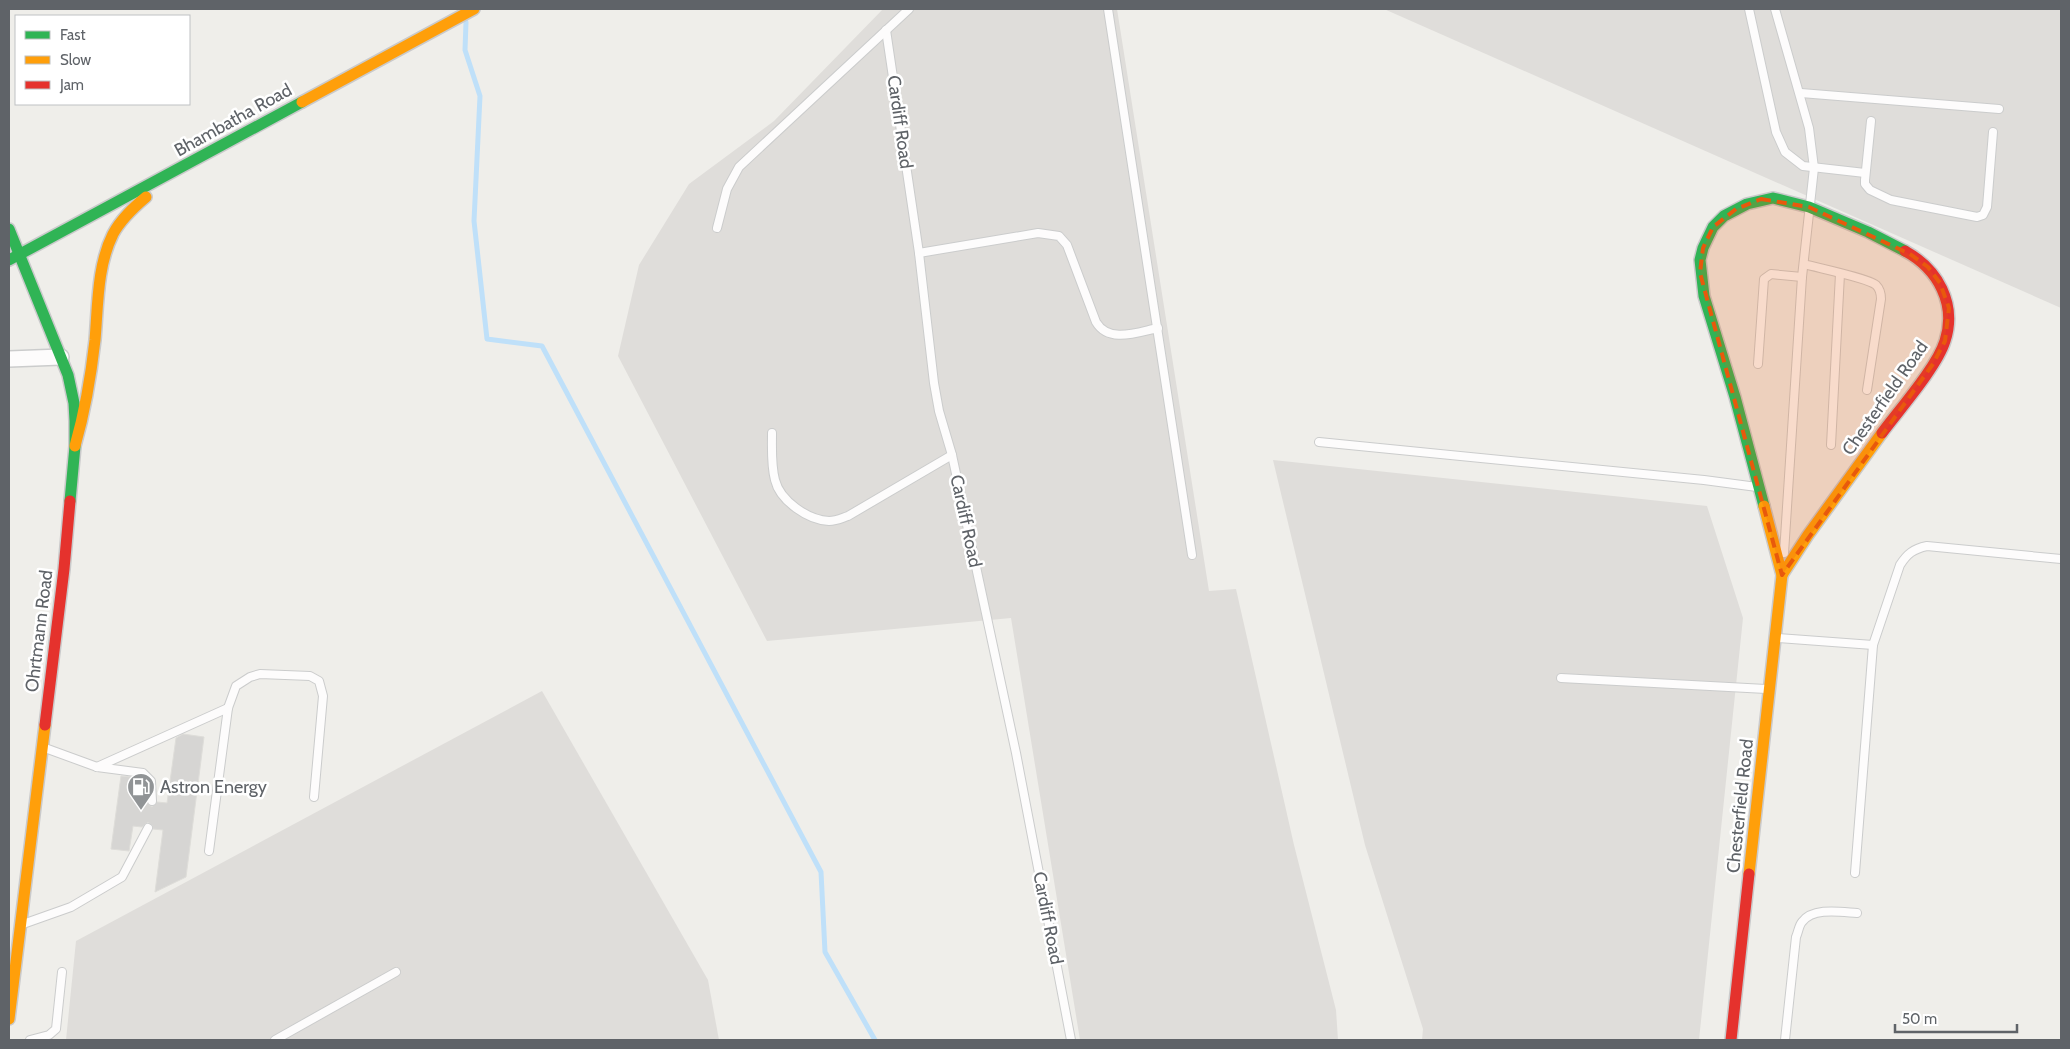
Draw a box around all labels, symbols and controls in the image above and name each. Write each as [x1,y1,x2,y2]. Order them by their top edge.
legend [15,15,190,105]
text: Fast [60,26,85,44]
text: Slow [60,51,91,69]
street label: Cardiff Road [883,74,917,170]
text: Jam [59,76,84,94]
street label: Bhambatha Road [170,79,296,161]
street label: Chesterfield Road [1837,337,1933,459]
street label: Cardiff Road [945,473,987,569]
street label: Ohrtmann Road [21,569,57,693]
street label: Chesterfield Road [1722,738,1758,874]
fuel station icon: Astron Energy [126,772,156,811]
place label: Astron Energy [160,776,267,798]
street label: Cardiff Road [1028,870,1068,966]
scale bar [1895,1002,2018,1034]
text: 50 m [1902,1010,1937,1028]

